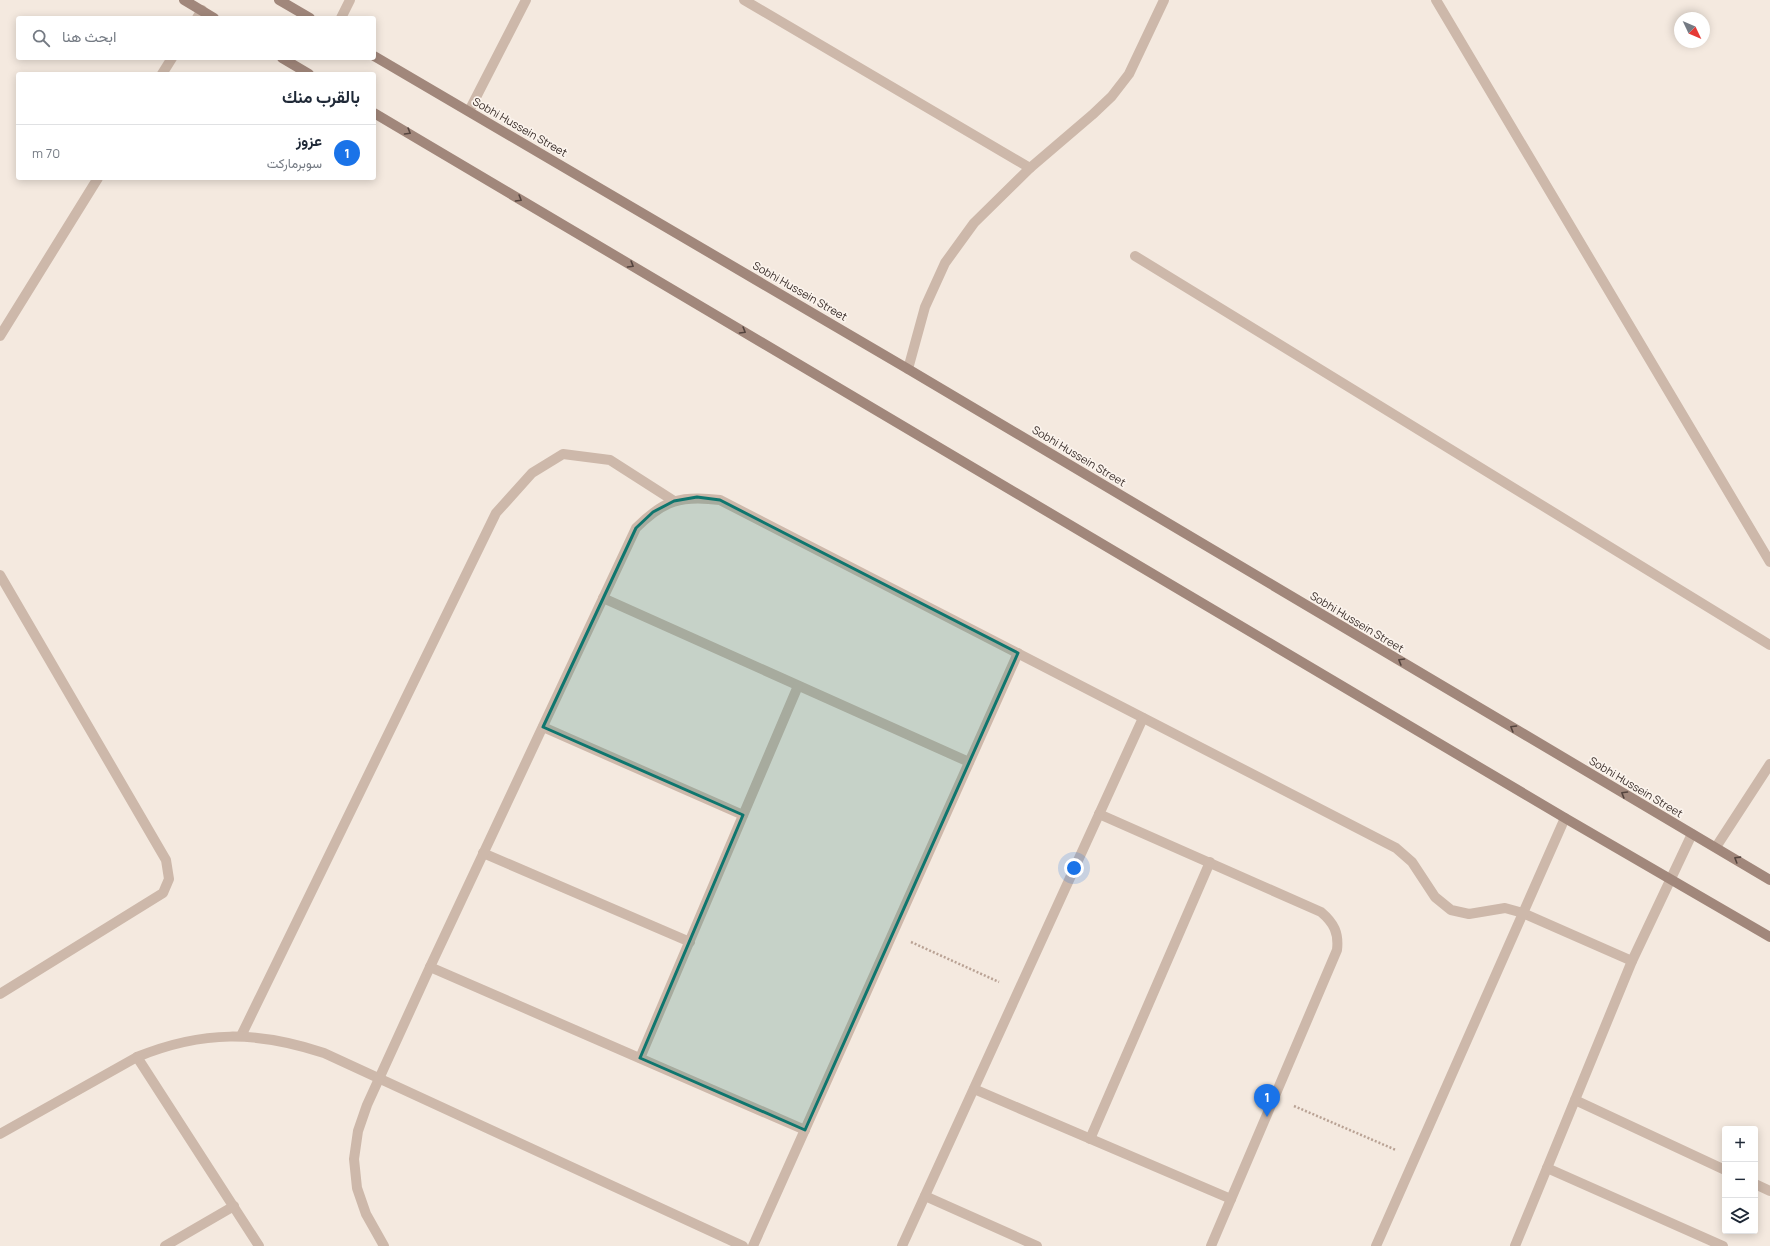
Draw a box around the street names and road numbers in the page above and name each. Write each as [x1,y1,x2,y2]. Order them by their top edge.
street label: Sobhi Hussein Street [470,93,570,160]
street label: Sobhi Hussein Street [750,257,850,324]
street label: Sobhi Hussein Street [1030,422,1129,489]
street label: Sobhi Hussein Street [1308,588,1407,655]
street label: Sobhi Hussein Street [1587,753,1686,820]

